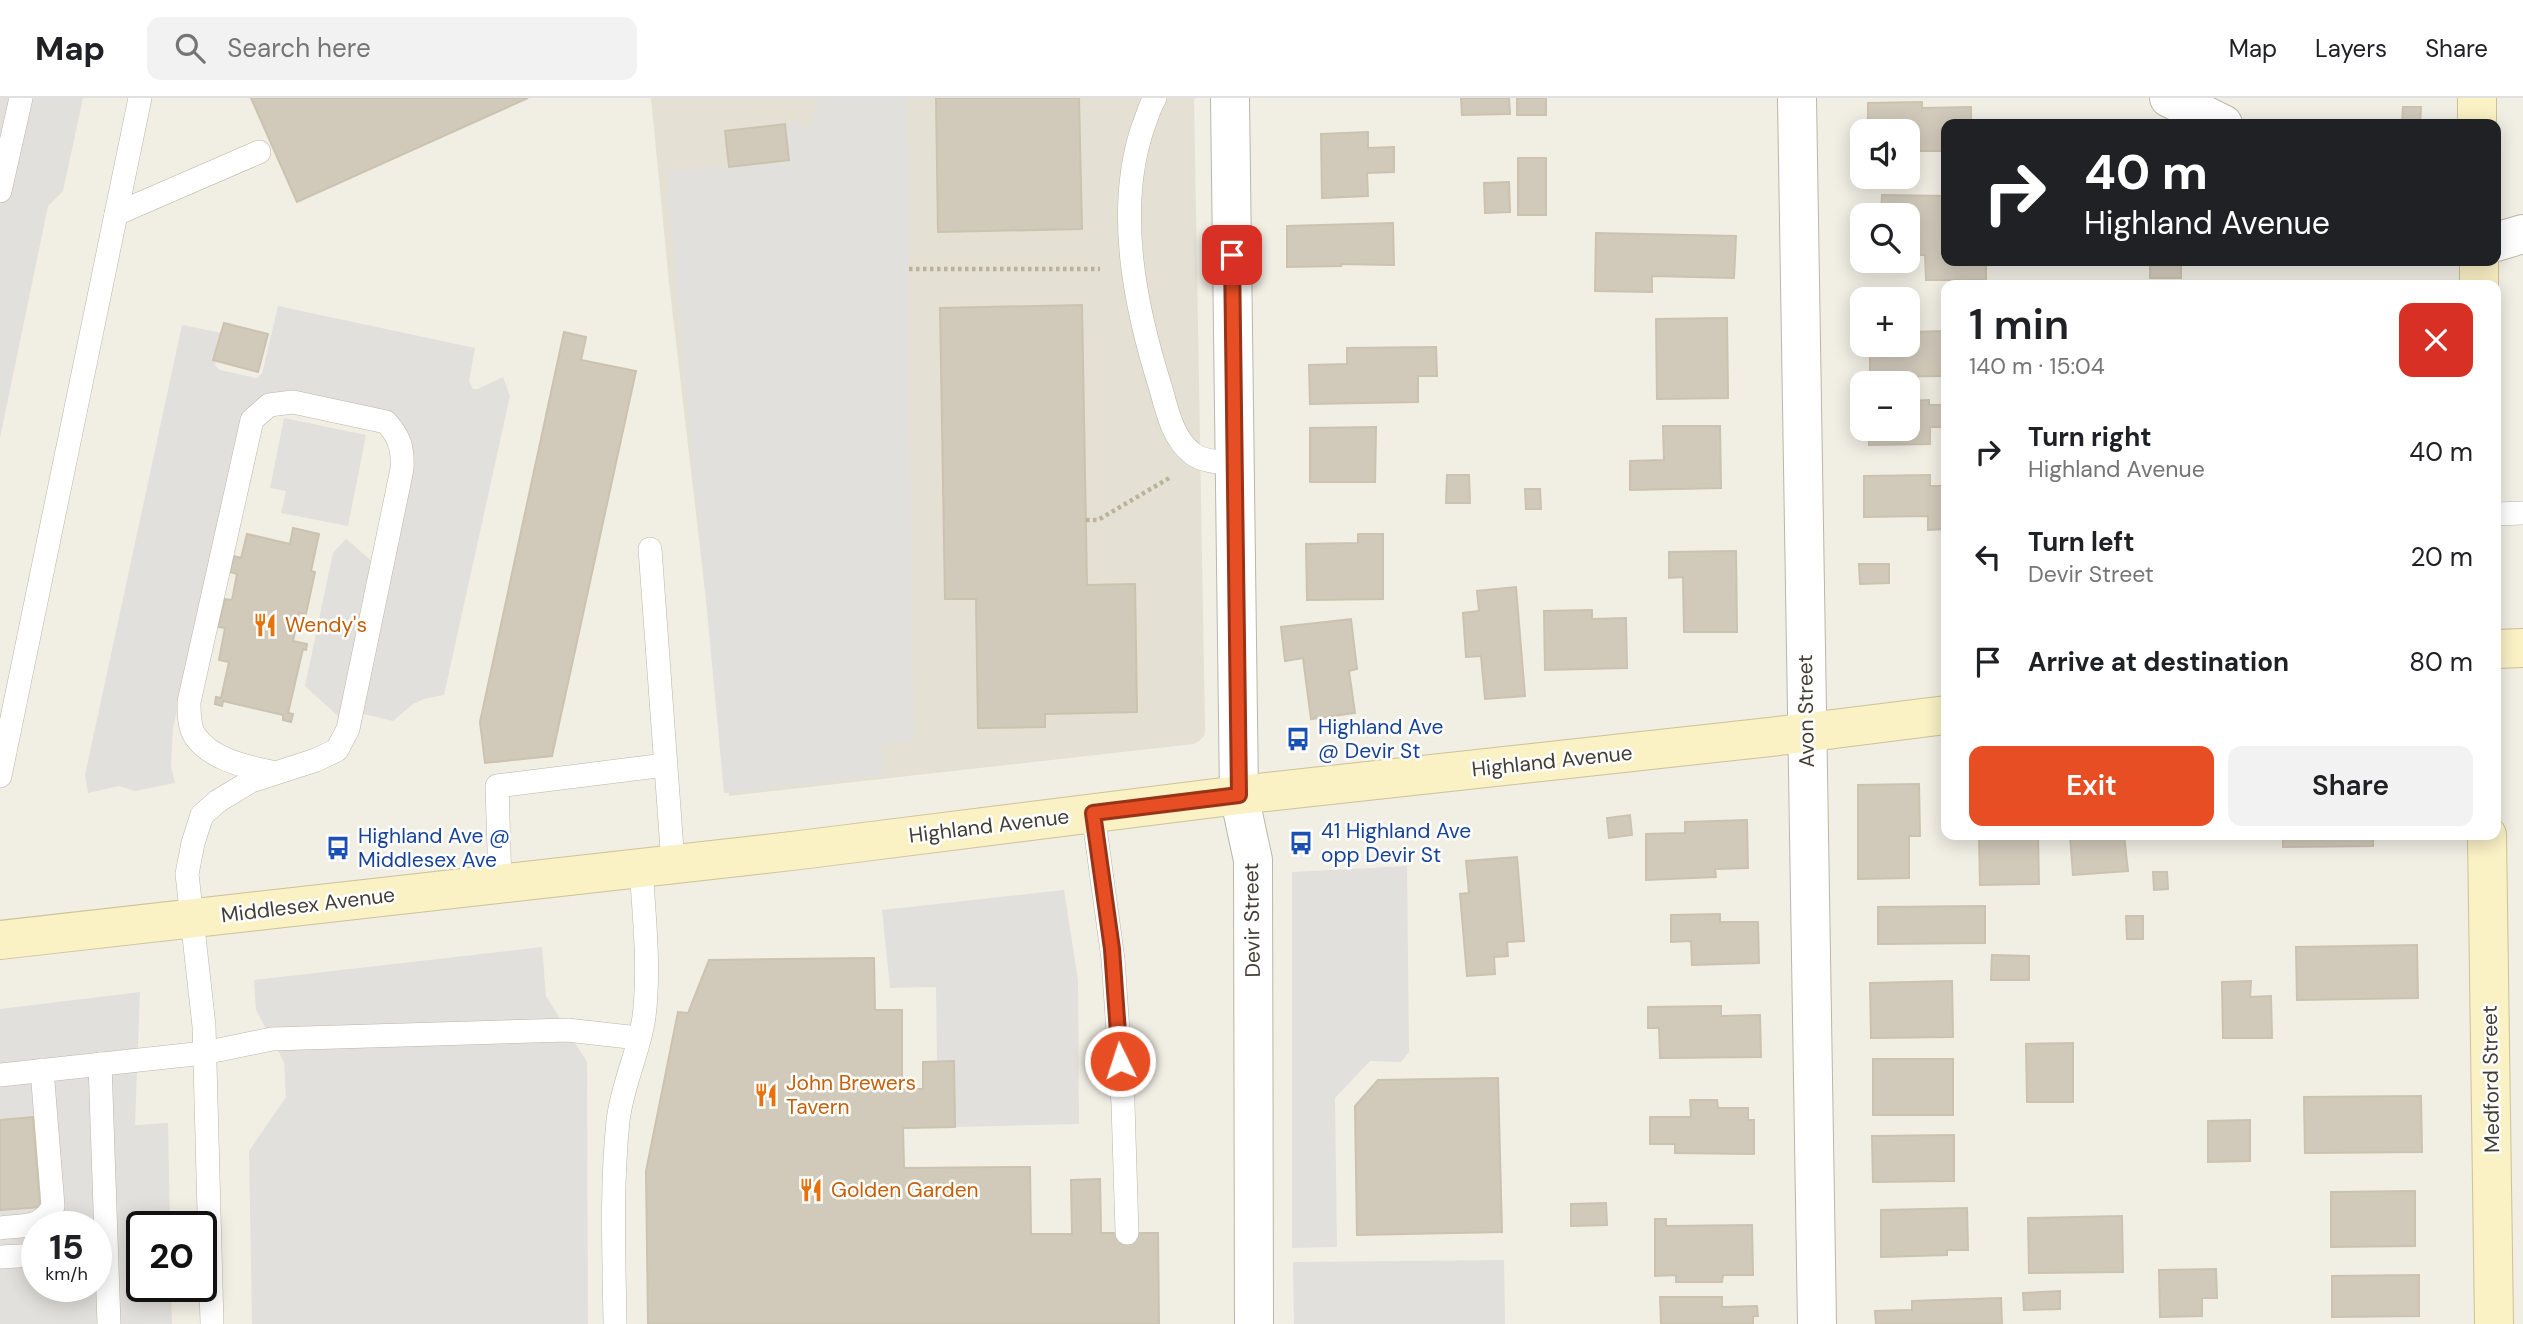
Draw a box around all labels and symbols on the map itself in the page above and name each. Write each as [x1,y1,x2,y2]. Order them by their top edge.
pin [1202,225,1262,285]
restaurant icon: Wendy's [251,611,279,639]
place label: Wendy's [285,611,367,639]
street label: Avon Street [1791,654,1821,768]
place label: Highland Ave @ Devir St [1318,713,1443,765]
bus stop icon: Highland Ave @ Devir St [1284,725,1312,753]
street label: Highland Avenue [1470,739,1634,783]
street label: Highland Avenue [907,802,1071,850]
place label: 41 Highland Ave opp Devir St [1321,817,1471,869]
place label: Highland Ave @ Middlesex Ave [358,822,510,874]
bus stop icon: 41 Highland Ave opp Devir St [1287,829,1315,857]
bus stop icon: Highland Ave @ Middlesex Ave [324,834,352,862]
street label: Devir Street [1237,862,1267,978]
street label: Middlesex Avenue [219,880,397,930]
street label: Medford Street [2476,1005,2506,1153]
position arrow [1083,1024,1157,1098]
place label: John Brewers Tavern [786,1069,916,1121]
restaurant icon: John Brewers Tavern [752,1081,780,1109]
restaurant icon: Golden Garden [797,1176,825,1204]
place label: Golden Garden [831,1176,979,1204]
speed limit sign: 20 [126,1211,217,1302]

